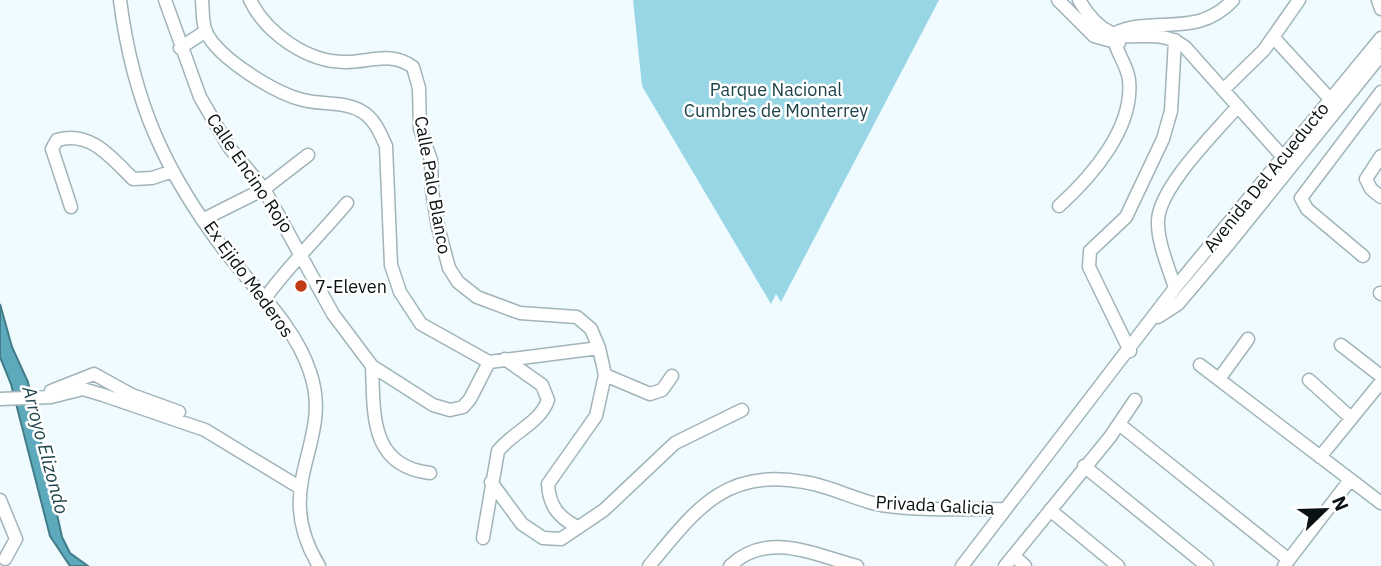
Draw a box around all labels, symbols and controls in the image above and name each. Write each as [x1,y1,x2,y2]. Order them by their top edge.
park label: Parque Nacional Cumbres de Monterrey [684,78,868,122]
street label: Avenida Del Acueducto [1198,97,1334,257]
street label: Calle Encino Rojo [202,109,298,237]
street label: Calle Palo Blanco [410,114,456,256]
street label: Ex Ejido Mederos [199,216,299,342]
place label: 7-Eleven [315,275,387,298]
marker: 7-Eleven [293,278,309,294]
water label: Arroyo Elizondo [17,382,75,517]
north arrow [1290,475,1360,545]
street label: Privada Galicia [875,490,995,520]
text: N [1327,492,1354,514]

